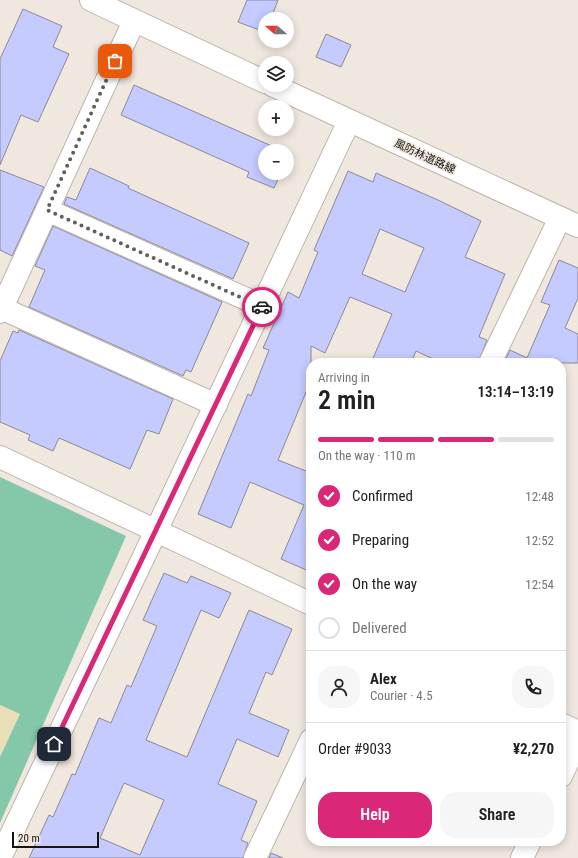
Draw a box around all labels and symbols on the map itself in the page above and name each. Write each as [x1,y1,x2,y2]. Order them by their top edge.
north arrow [258,12,294,48]
pin [98,44,132,78]
street label: 風防林道路線 [392,137,457,176]
courier [242,287,282,327]
pin [37,727,71,761]
scale bar [12,830,99,849]

